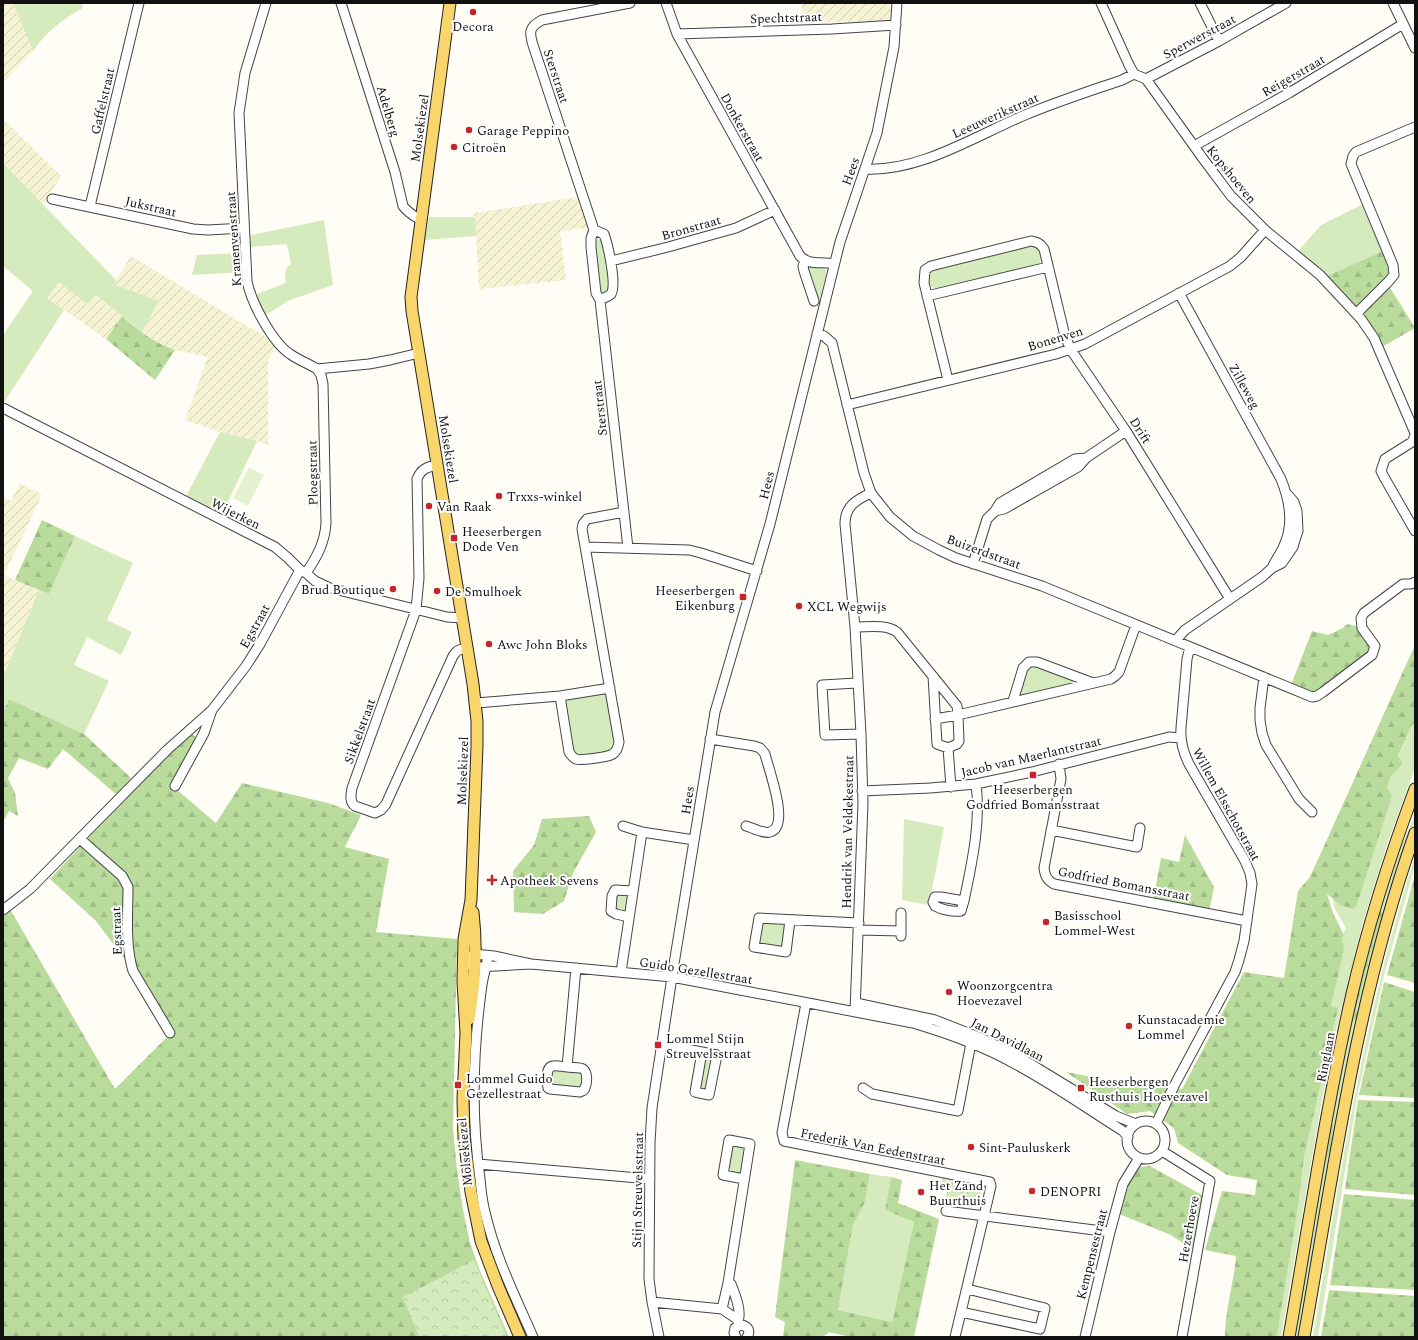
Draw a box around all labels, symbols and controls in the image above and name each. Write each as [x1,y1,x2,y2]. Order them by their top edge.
marker: Decora [468,7,478,17]
street label: Spechtstraat [750,7,823,29]
street label: Sperwerstraat [1160,9,1240,64]
place label: Decora [452,17,494,37]
street label: Sterstraat [538,47,574,106]
street label: Reigerstraat [1258,49,1329,102]
street label: Gaffelstraat [86,65,120,137]
street label: Adelberg [371,83,405,139]
street label: Leeuwerikstraat [949,88,1042,144]
street label: Donkerstraat [715,89,769,166]
street label: Molsekiezel [405,92,435,164]
place label: Garage Peppino [477,121,569,141]
marker: Garage Peppino [464,125,474,135]
place label: Citroën [462,138,507,158]
street label: Kopshoeven [1201,141,1261,209]
marker: Citroën [449,142,459,152]
street label: Hees [837,154,865,188]
street label: Kranenvenstraat [221,190,247,287]
street label: Jukstraat [123,191,179,223]
street label: Bronstraat [659,210,724,246]
street label: Bonenven [1025,321,1086,357]
street label: Zilleweg [1223,360,1265,413]
street label: Sterstraat [587,379,613,437]
street label: Drift [1124,413,1156,448]
street label: Molsekiezel [433,414,463,485]
street label: Ploegstraat [302,440,324,506]
street label: Hees [754,469,780,502]
place label: Trxxs-winkel [507,487,582,507]
marker: Trxxs-winkel [494,491,504,501]
street label: Wijerken [207,493,264,535]
place label: Van Raak [437,497,492,517]
marker: Van Raak [424,501,434,511]
place label: Heeserbergen Dode Ven [462,522,542,557]
street label: Buizerdstraat [944,529,1024,575]
marker: Heeserbergen Dode Ven [449,533,459,543]
place label: Brud Boutique [301,580,385,600]
place label: Heeserbergen Eikenburg [655,581,735,616]
place label: De Smulhoek [445,582,522,602]
marker: Brud Boutique [388,584,398,594]
marker: De Smulhoek [432,586,442,596]
marker: Heeserbergen Eikenburg [738,592,748,602]
place label: XCL Wegwijs [807,597,887,617]
street label: Egstraat [234,600,276,652]
marker: XCL Wegwijs [794,601,804,611]
place label: Awc John Bloks [497,635,588,655]
marker: Awc John Bloks [484,639,494,649]
street label: Sikkelstraat [339,696,381,767]
street label: Jacob van Maerlantstraat [959,731,1104,783]
street label: Molsekiezel [452,736,474,806]
street label: Willem Elsschotstraat [1187,744,1266,865]
street label: Hendrik van Veldekestraat [837,755,859,909]
marker: Heeserbergen Godfried Bomansstraat [1028,770,1038,780]
place label: Heeserbergen Godfried Bomansstraat [966,780,1100,815]
street label: Hees [676,784,700,816]
street label: Godfried Bomansstraat [1056,861,1192,907]
place label: Apotheek Sevens [500,871,599,891]
marker: Apotheek Sevens [487,875,497,885]
street label: Egstraat [106,906,128,955]
place label: Basisschool Lommel-West [1054,906,1136,941]
marker: Basisschool Lommel-West [1041,917,1051,927]
street label: Guido Gezellestraat [638,952,754,990]
place label: Woonzorgcentra Hoevezavel [957,976,1053,1011]
marker: Woonzorgcentra Hoevezavel [944,987,954,997]
place label: Kunstacademie Lommel [1137,1010,1225,1045]
street label: Jan Davidlaan [967,1013,1048,1067]
marker: Kunstacademie Lommel [1124,1021,1134,1031]
place label: Lommel Stijn Streuvelsstraat [666,1029,752,1064]
street label: Ringlaan [1311,1030,1341,1084]
marker: Lommel Stijn Streuvelsstraat [653,1040,663,1050]
place label: Lommel Guido Gezellestraat [466,1069,553,1104]
place label: Heeserbergen Rusthuis Hoevezavel [1089,1072,1208,1107]
marker: Lommel Guido Gezellestraat [453,1080,463,1090]
marker: Heeserbergen Rusthuis Hoevezavel [1076,1083,1086,1093]
street label: Molsekiezel [452,1117,478,1187]
street label: Frederik Van Eedenstraat [799,1123,947,1171]
street label: Stijn Streuvelsstraat [627,1132,649,1248]
place label: Sint-Pauluskerk [979,1138,1071,1158]
marker: Sint-Pauluskerk [966,1142,976,1152]
place label: Het Zand Buurthuis [929,1176,986,1211]
place label: DENOPRI [1040,1182,1101,1202]
marker: DENOPRI [1027,1186,1037,1196]
marker: Het Zand Buurthuis [916,1187,926,1197]
street label: Hezerhoeve [1173,1194,1205,1264]
street label: Kempensestraat [1071,1207,1113,1302]

